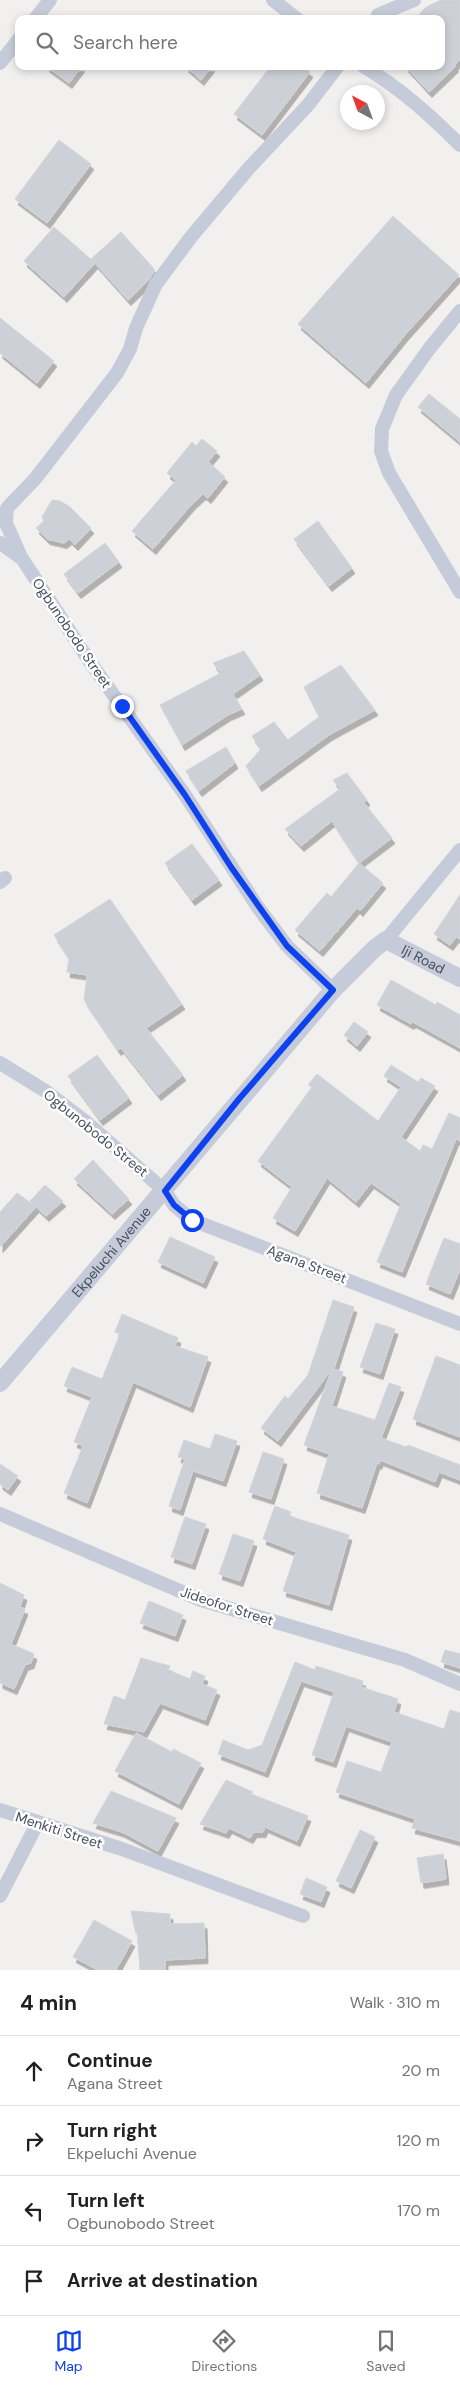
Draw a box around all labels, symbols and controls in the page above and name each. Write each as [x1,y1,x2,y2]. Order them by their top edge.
search box [15,15,445,70]
icon: search [33,29,61,57]
text: Search here [73,30,178,55]
north arrow [340,85,385,130]
street label: Ogbunobodo Street [28,574,116,692]
route end [111,695,134,718]
street label: Iji Road [399,941,448,978]
street label: Ogbunobodo Street [40,1085,152,1181]
street label: Ekpeluchi Avenue [68,1203,155,1301]
route start [181,1209,204,1232]
street label: Agana Street [265,1241,349,1287]
street label: Jideofor Street [178,1582,276,1630]
street label: Menkiti Street [13,1807,105,1853]
text: 4 min [20,1989,77,2017]
text: Walk · 310 m [350,1992,440,2013]
text: Continue [67,2048,153,2073]
icon: ahead [20,2057,48,2085]
text: 20 m [401,2060,440,2081]
text: Agana Street [67,2073,163,2094]
text: Turn right [67,2118,157,2143]
icon: right [20,2127,48,2155]
text: 120 m [396,2130,440,2151]
text: Ekpeluchi Avenue [67,2143,197,2164]
text: Turn left [67,2188,145,2213]
icon: left [20,2197,48,2225]
text: 170 m [397,2200,440,2221]
text: Ogbunobodo Street [67,2213,215,2234]
icon: arrive [20,2267,48,2295]
text: Arrive at destination [67,2268,258,2293]
tab: Map [54,2327,83,2375]
tab: Directions [192,2327,257,2375]
tab: Saved [366,2327,406,2375]

